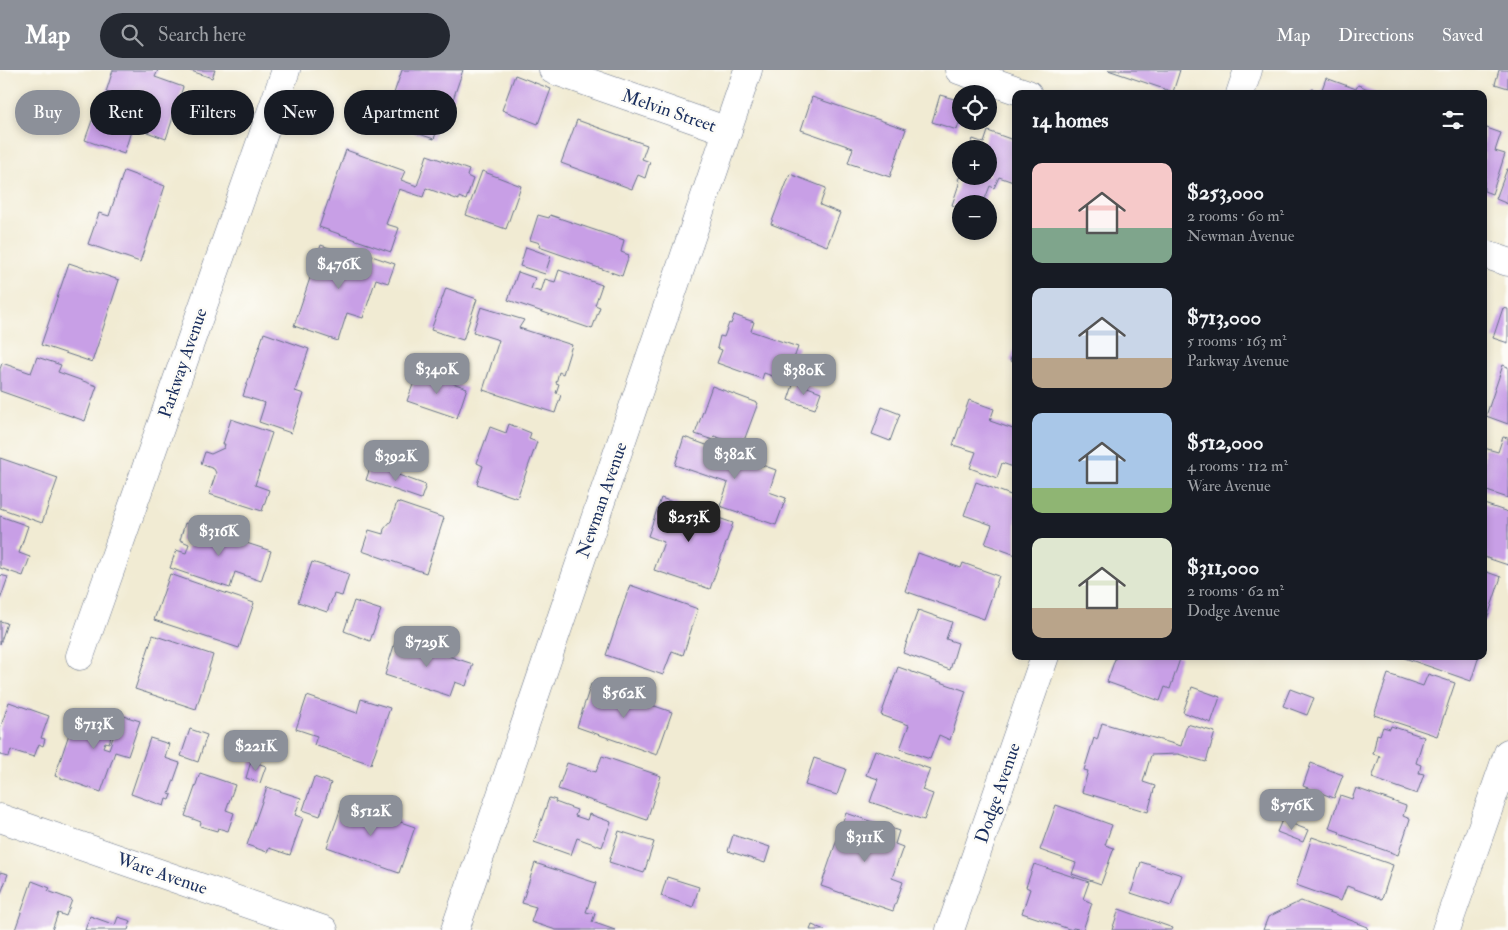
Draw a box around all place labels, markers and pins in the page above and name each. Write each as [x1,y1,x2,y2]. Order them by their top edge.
pin: $476K [304,248,374,290]
pin: $340K [402,352,472,395]
pin: $380K [769,354,839,396]
pin: $382K [700,438,770,480]
pin: $392K [361,440,431,482]
pin: $253K [654,500,724,543]
pin: $316K [184,514,254,557]
pin: $729K [392,626,462,668]
pin: $562K [589,676,659,719]
pin: $713K [59,708,129,750]
pin: $221K [221,730,291,772]
pin: $576K [1257,788,1327,831]
pin: $512K [336,794,406,837]
pin: $311K [830,820,900,863]

